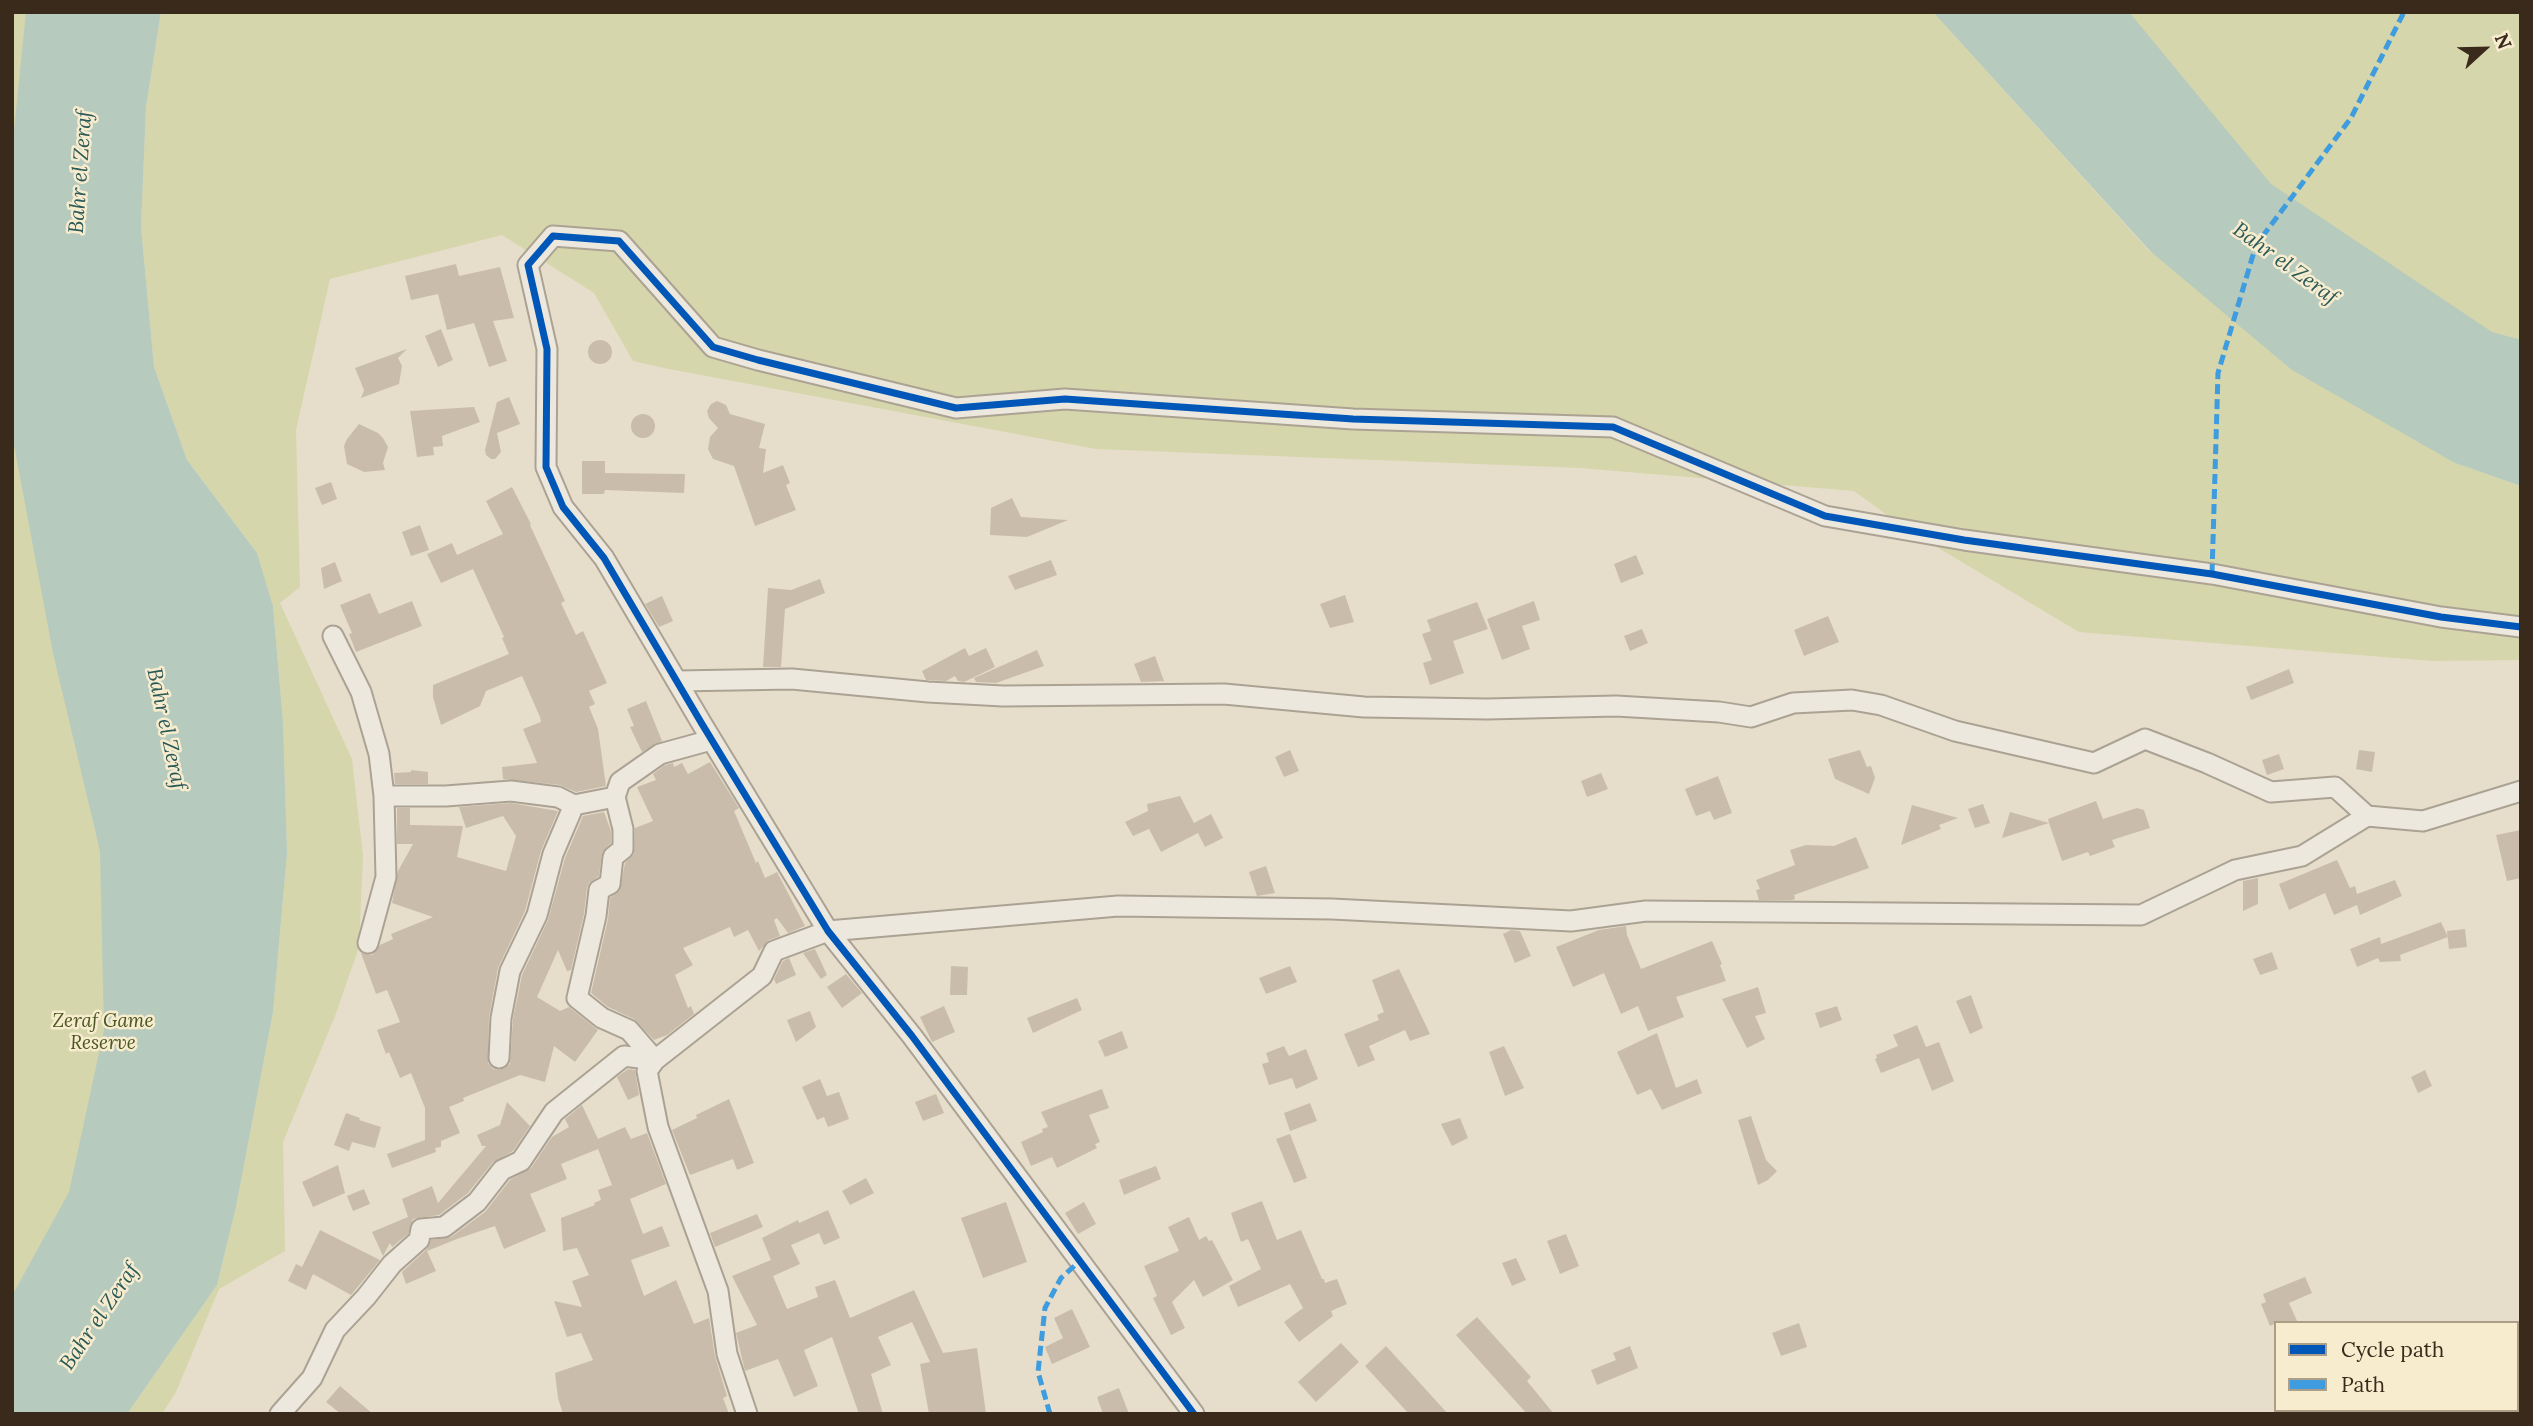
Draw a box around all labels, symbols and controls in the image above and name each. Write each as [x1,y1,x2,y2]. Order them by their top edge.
north arrow [2449,14,2519,84]
text: N [2490,30,2517,52]
water label: Bahr el Zeraf [64,110,98,234]
water label: Bahr el Zeraf [2228,218,2342,310]
water label: Bahr el Zeraf [141,666,191,792]
park label: Zeraf Game Reserve [52,1011,154,1055]
water label: Bahr el Zeraf [55,1259,145,1375]
legend [2274,1321,2519,1412]
text: Cycle path [2341,1336,2444,1363]
text: Path [2341,1371,2385,1398]

